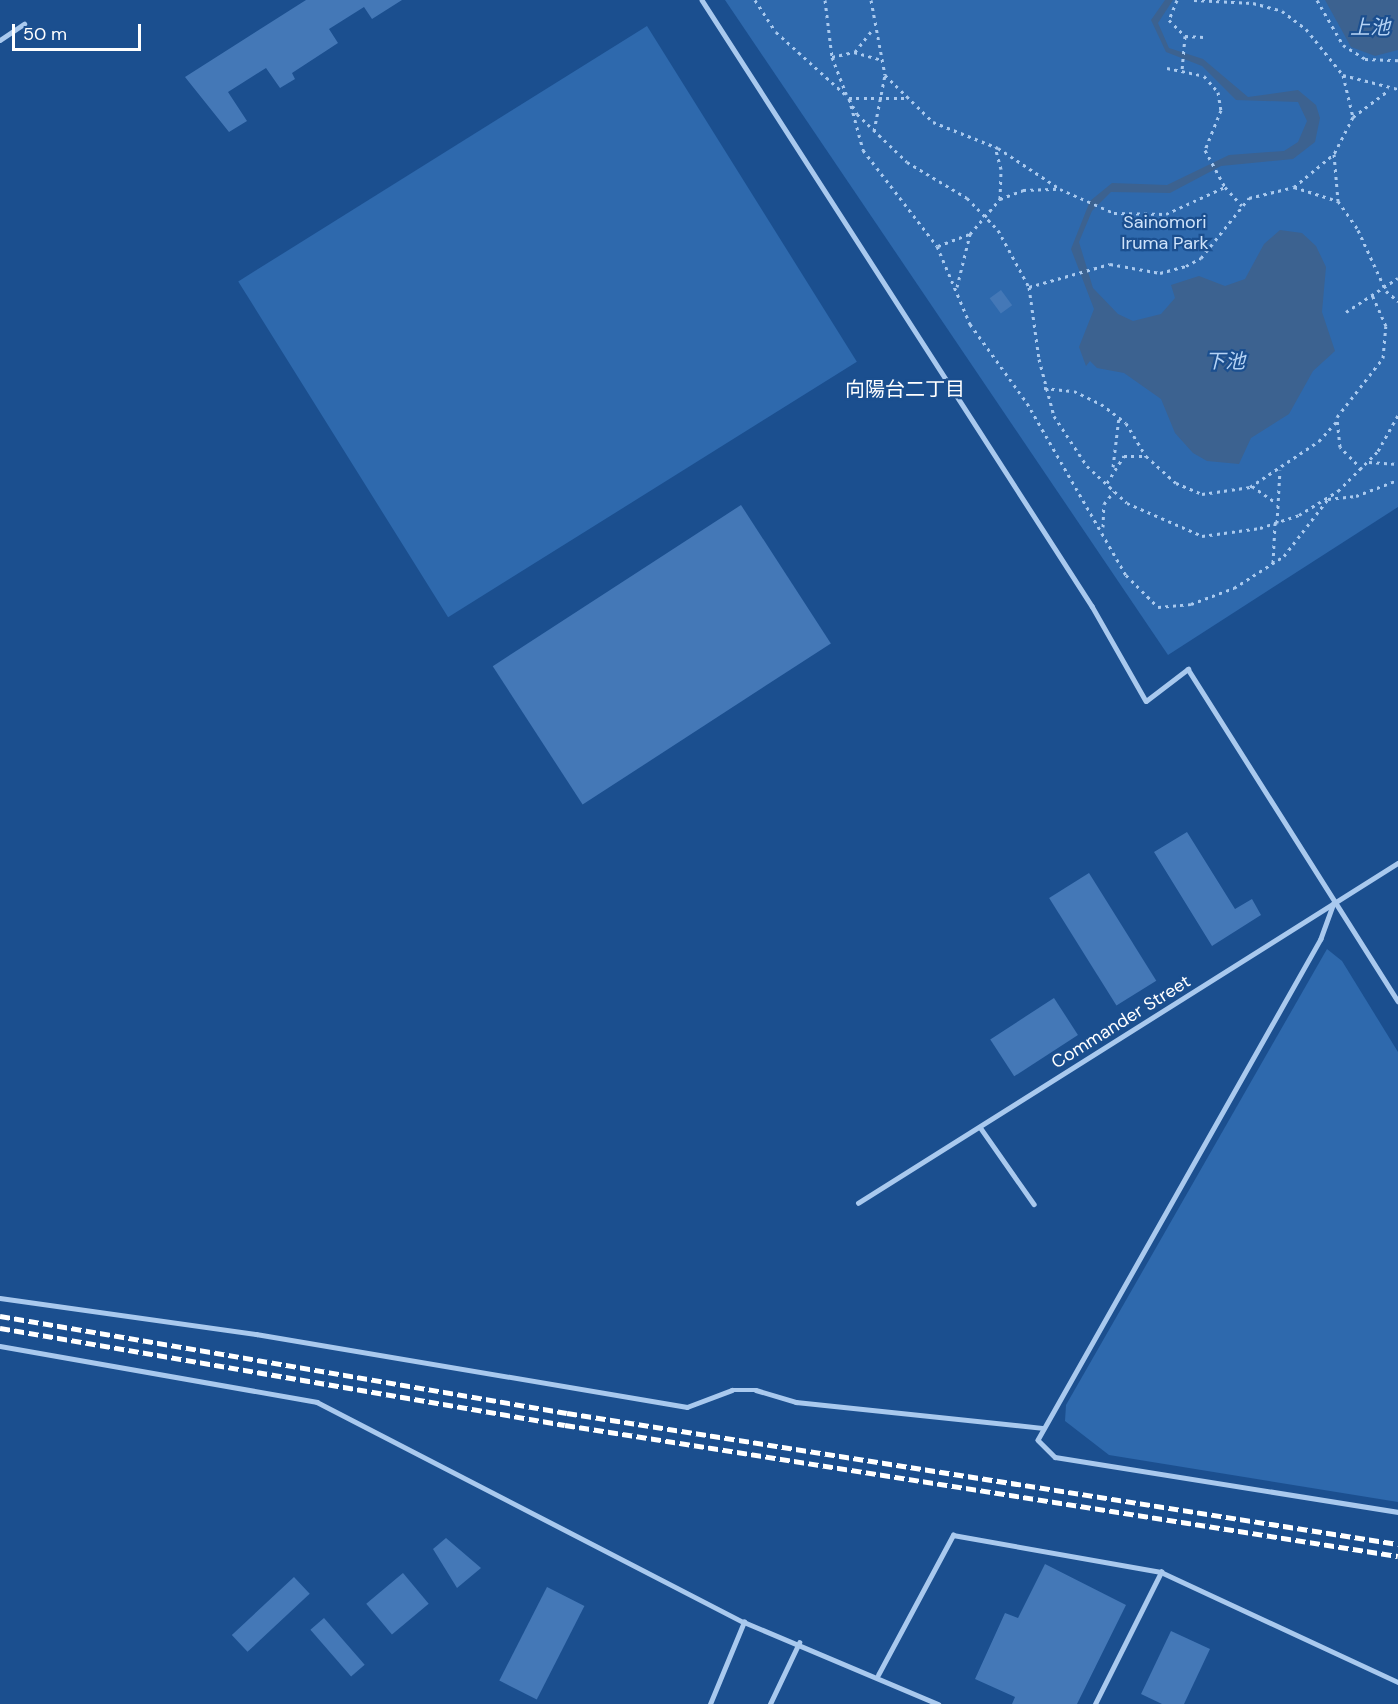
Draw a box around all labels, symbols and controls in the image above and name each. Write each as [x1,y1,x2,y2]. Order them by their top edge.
scale bar [15,12,144,50]
water label: 上池 [1350,15,1390,39]
text: 50 m [23,22,67,46]
park label: Sainomori Iruma Park [1121,212,1209,254]
water label: 下池 [1205,349,1245,373]
district label: 向陽台二丁目 [845,377,965,401]
street label: Commander Street [1048,971,1194,1073]

